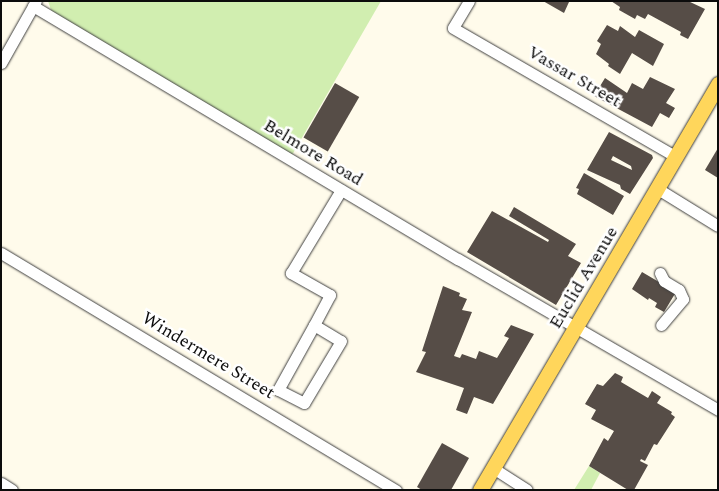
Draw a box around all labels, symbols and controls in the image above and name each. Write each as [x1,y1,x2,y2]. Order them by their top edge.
street label: Vassar Street [523,42,625,112]
street label: Belmore Road [259,115,367,191]
street label: Euclid Avenue [545,223,623,333]
street label: Windermere Street [138,308,278,404]

